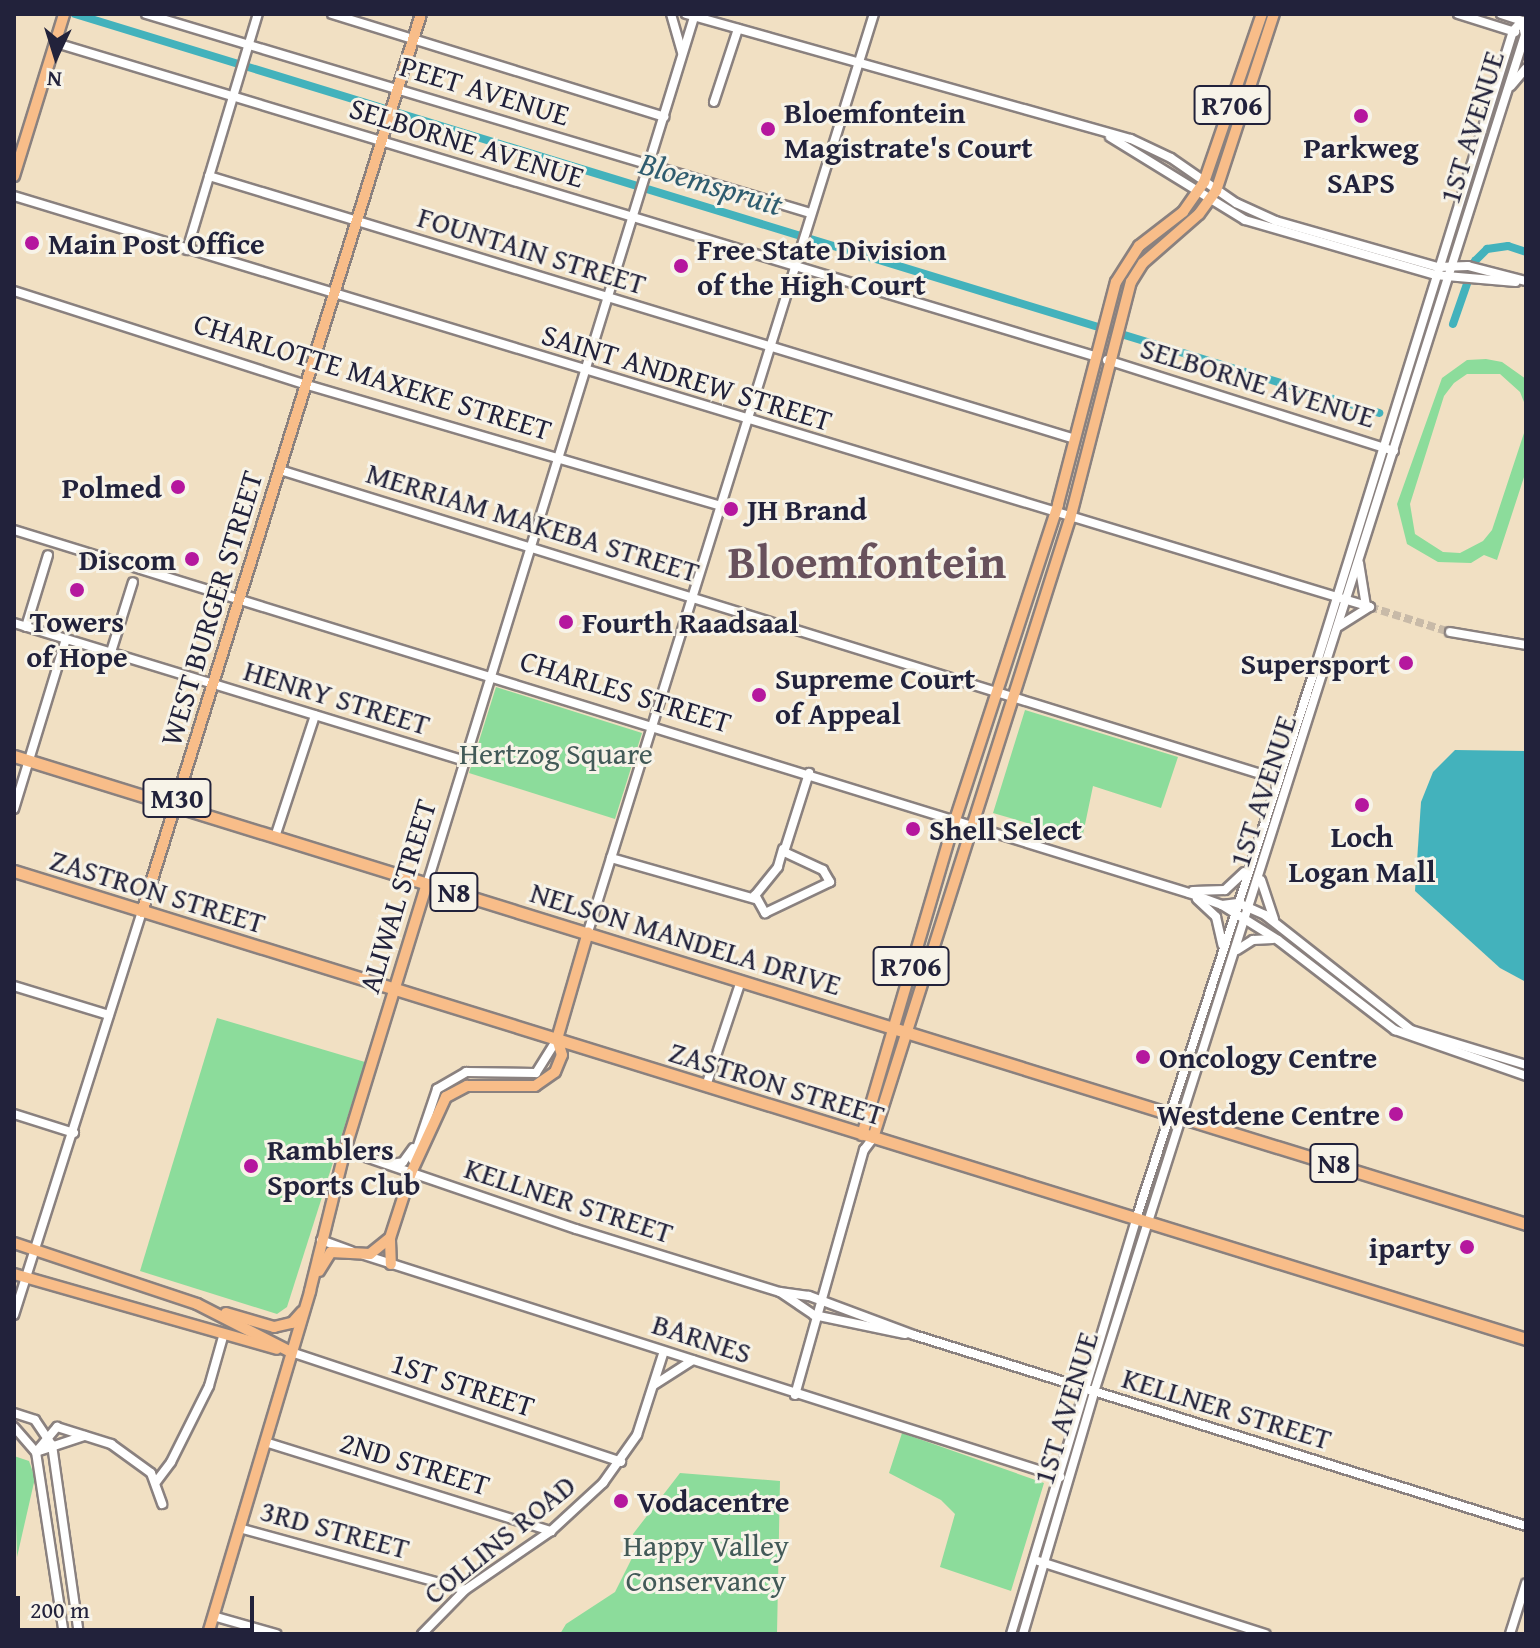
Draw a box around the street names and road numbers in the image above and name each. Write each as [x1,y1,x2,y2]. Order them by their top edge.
street label: 1ST AVENUE [1431,46,1511,208]
street label: PEET AVENUE [396,47,574,133]
road number: R706 [1192,81,1272,129]
street label: SELBORNE AVENUE [345,89,589,195]
street label: FOUNTAIN STREET [414,198,650,302]
street label: CHARLOTTE MAXEKE STREET [190,304,556,448]
street label: SAINT ANDREW STREET [538,316,836,438]
street label: SELBORNE AVENUE [1136,329,1380,435]
street label: MERRIAM MAKEBA STREET [362,454,704,590]
street label: WEST BURGER STREET [152,466,270,750]
street label: CHARLES STREET [516,642,736,740]
street label: HENRY STREET [240,652,434,742]
street label: 1ST AVENUE [1221,710,1303,872]
road number: M30 [141,774,213,822]
street label: ALIWAL STREET [350,795,444,997]
street label: ZASTRON STREET [46,841,270,941]
road number: N8 [428,868,480,916]
street label: NELSON MANDELA DRIVE [526,874,846,1002]
road number: R706 [871,942,951,990]
street label: ZASTRON STREET [665,1033,889,1133]
road number: N8 [1308,1139,1360,1187]
street label: KELLNER STREET [460,1149,678,1251]
street label: BARNES [648,1305,756,1371]
street label: 1ST AVENUE [1025,1327,1105,1489]
street label: 1ST STREET [387,1344,539,1424]
street label: KELLNER STREET [1118,1359,1336,1457]
street label: 2ND STREET [336,1423,494,1503]
street label: COLLINS ROAD [416,1467,582,1611]
street label: 3RD STREET [257,1492,413,1566]

